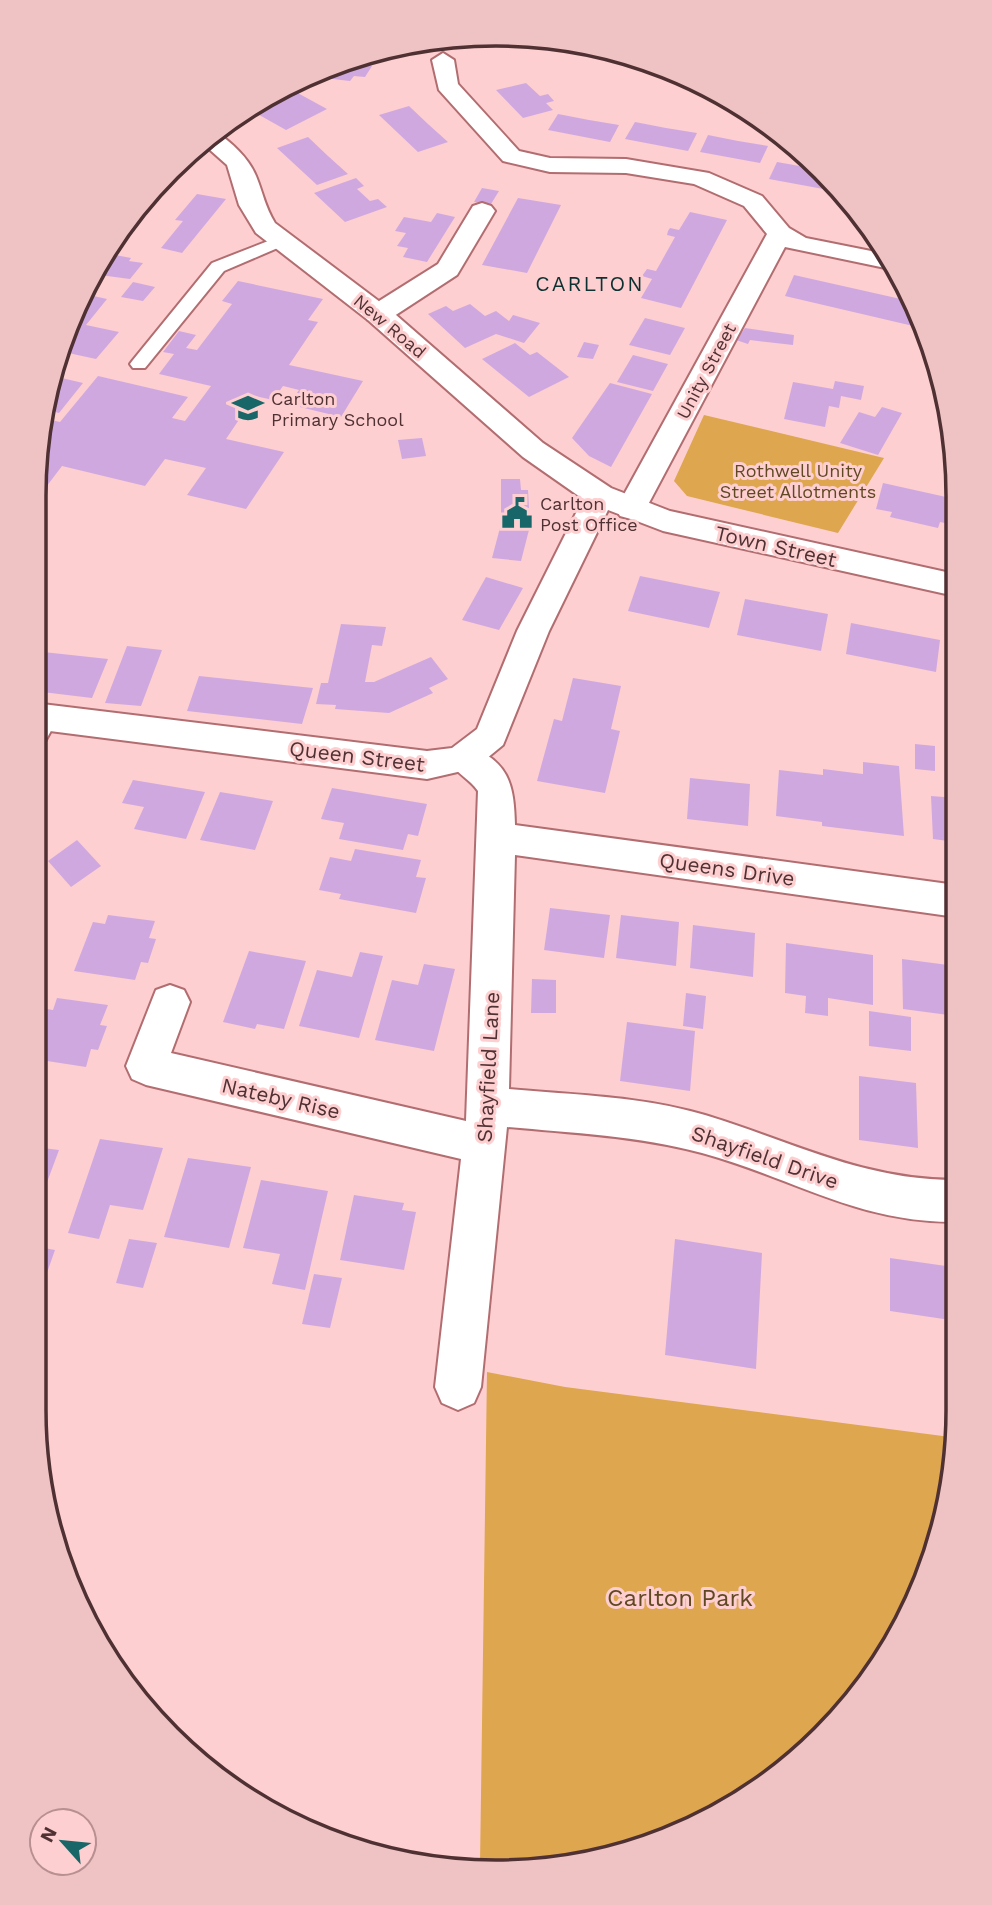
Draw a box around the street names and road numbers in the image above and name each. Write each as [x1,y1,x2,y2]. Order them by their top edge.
street label: New Road [350,290,430,362]
street label: Unity Street [672,319,740,422]
street label: Town Street [713,520,839,572]
street label: Queen Street [288,735,426,777]
street label: Queens Drive [658,847,796,891]
street label: Shayfield Lane [472,991,504,1143]
street label: Nateby Rise [219,1072,343,1124]
street label: Shayfield Drive [688,1120,842,1194]

